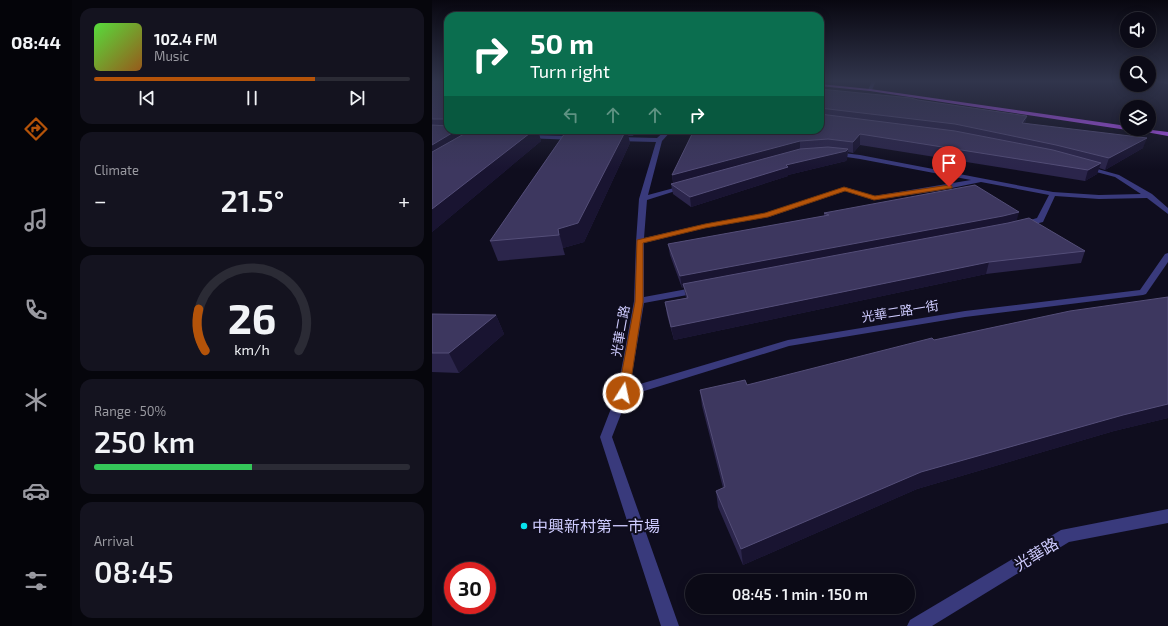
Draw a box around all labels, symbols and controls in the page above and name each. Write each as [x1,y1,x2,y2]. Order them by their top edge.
map controls [1120,12,1156,136]
button: sound [1120,12,1156,48]
text: 50 m [530,26,594,60]
icon: right [464,28,516,80]
text: 102.4 FM [154,30,217,48]
text: 08:44 [11,31,61,53]
text: Music [154,48,189,64]
button: search [1120,56,1156,92]
text: Turn right [530,60,610,82]
icon: previous [136,87,158,109]
icon: pause [241,87,263,109]
icon: next [346,87,368,109]
button: layers [1120,100,1156,136]
icon: left [560,104,582,126]
icon: ahead [602,104,624,126]
icon: ahead [644,104,666,126]
icon: right [686,104,708,126]
icon: directions [22,115,50,143]
pin [932,146,966,187]
icon: arrive [938,152,960,174]
text: Climate [94,162,139,178]
text: 21.5° [220,182,284,218]
text: − [94,187,107,213]
text: + [398,187,410,213]
icon: music [22,206,50,234]
text: 26 [228,292,276,342]
icon: phone [22,296,50,324]
street label: 光華二路一街 [860,297,940,325]
street label: 光華二路 [608,304,632,358]
text: km/h [234,341,270,358]
position arrow [602,372,644,414]
icon: climate [22,386,50,414]
text: Range · 50% [94,403,166,419]
text: 250 km [94,423,195,459]
icon: car [22,477,50,505]
place label: 中興新村第一市場 [532,516,660,535]
marker: 中興新村第一市場 [519,521,529,531]
text: Arrival [94,533,134,549]
street label: 光華路 [1010,533,1061,574]
text: 08:45 [94,553,174,589]
speed limit sign: 30 [444,562,496,614]
icon: filters [22,567,50,595]
text: 08:45 · 1 min · 150 m [732,585,868,603]

